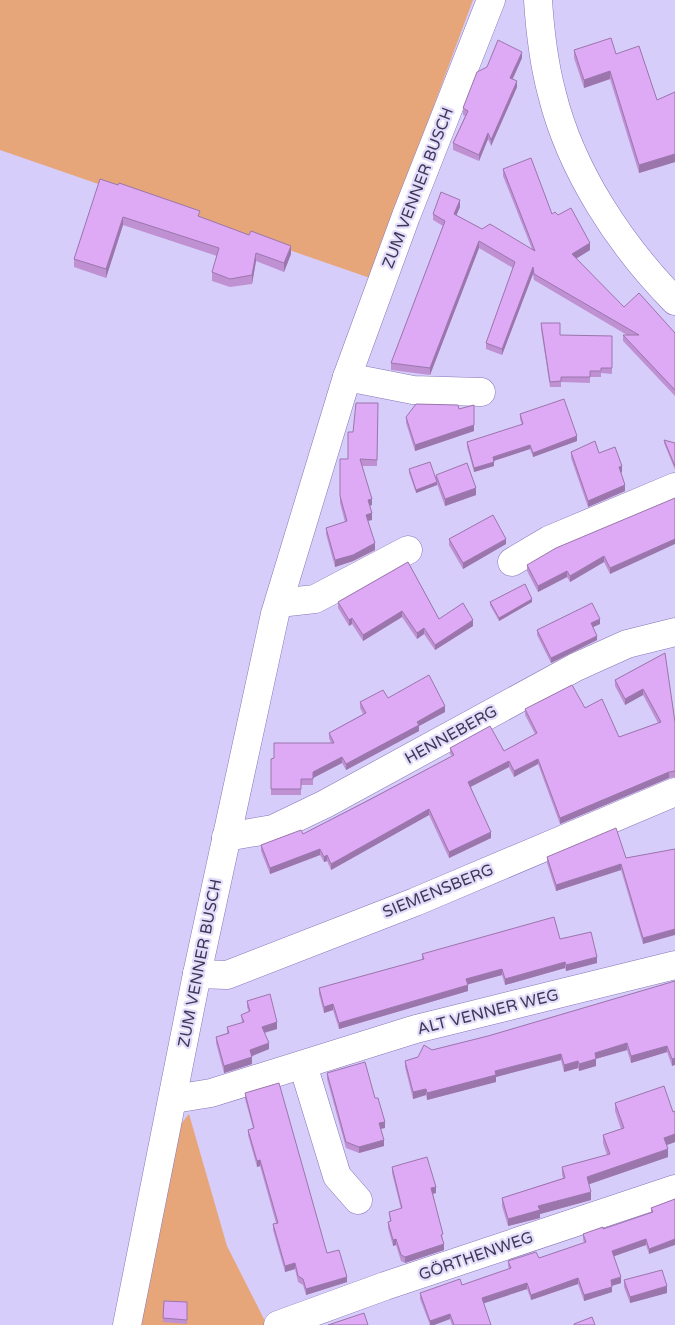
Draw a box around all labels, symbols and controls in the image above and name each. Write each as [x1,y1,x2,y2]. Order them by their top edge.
street label: ZUM VENNER BUSCH [378,105,458,271]
street label: HENNEBERG [401,701,501,769]
street label: SIEMENSBERG [380,860,496,922]
street label: ZUM VENNER BUSCH [174,877,226,1049]
street label: ALT VENNER WEG [415,985,561,1039]
street label: GÖRTHENWEG [416,1227,536,1285]

